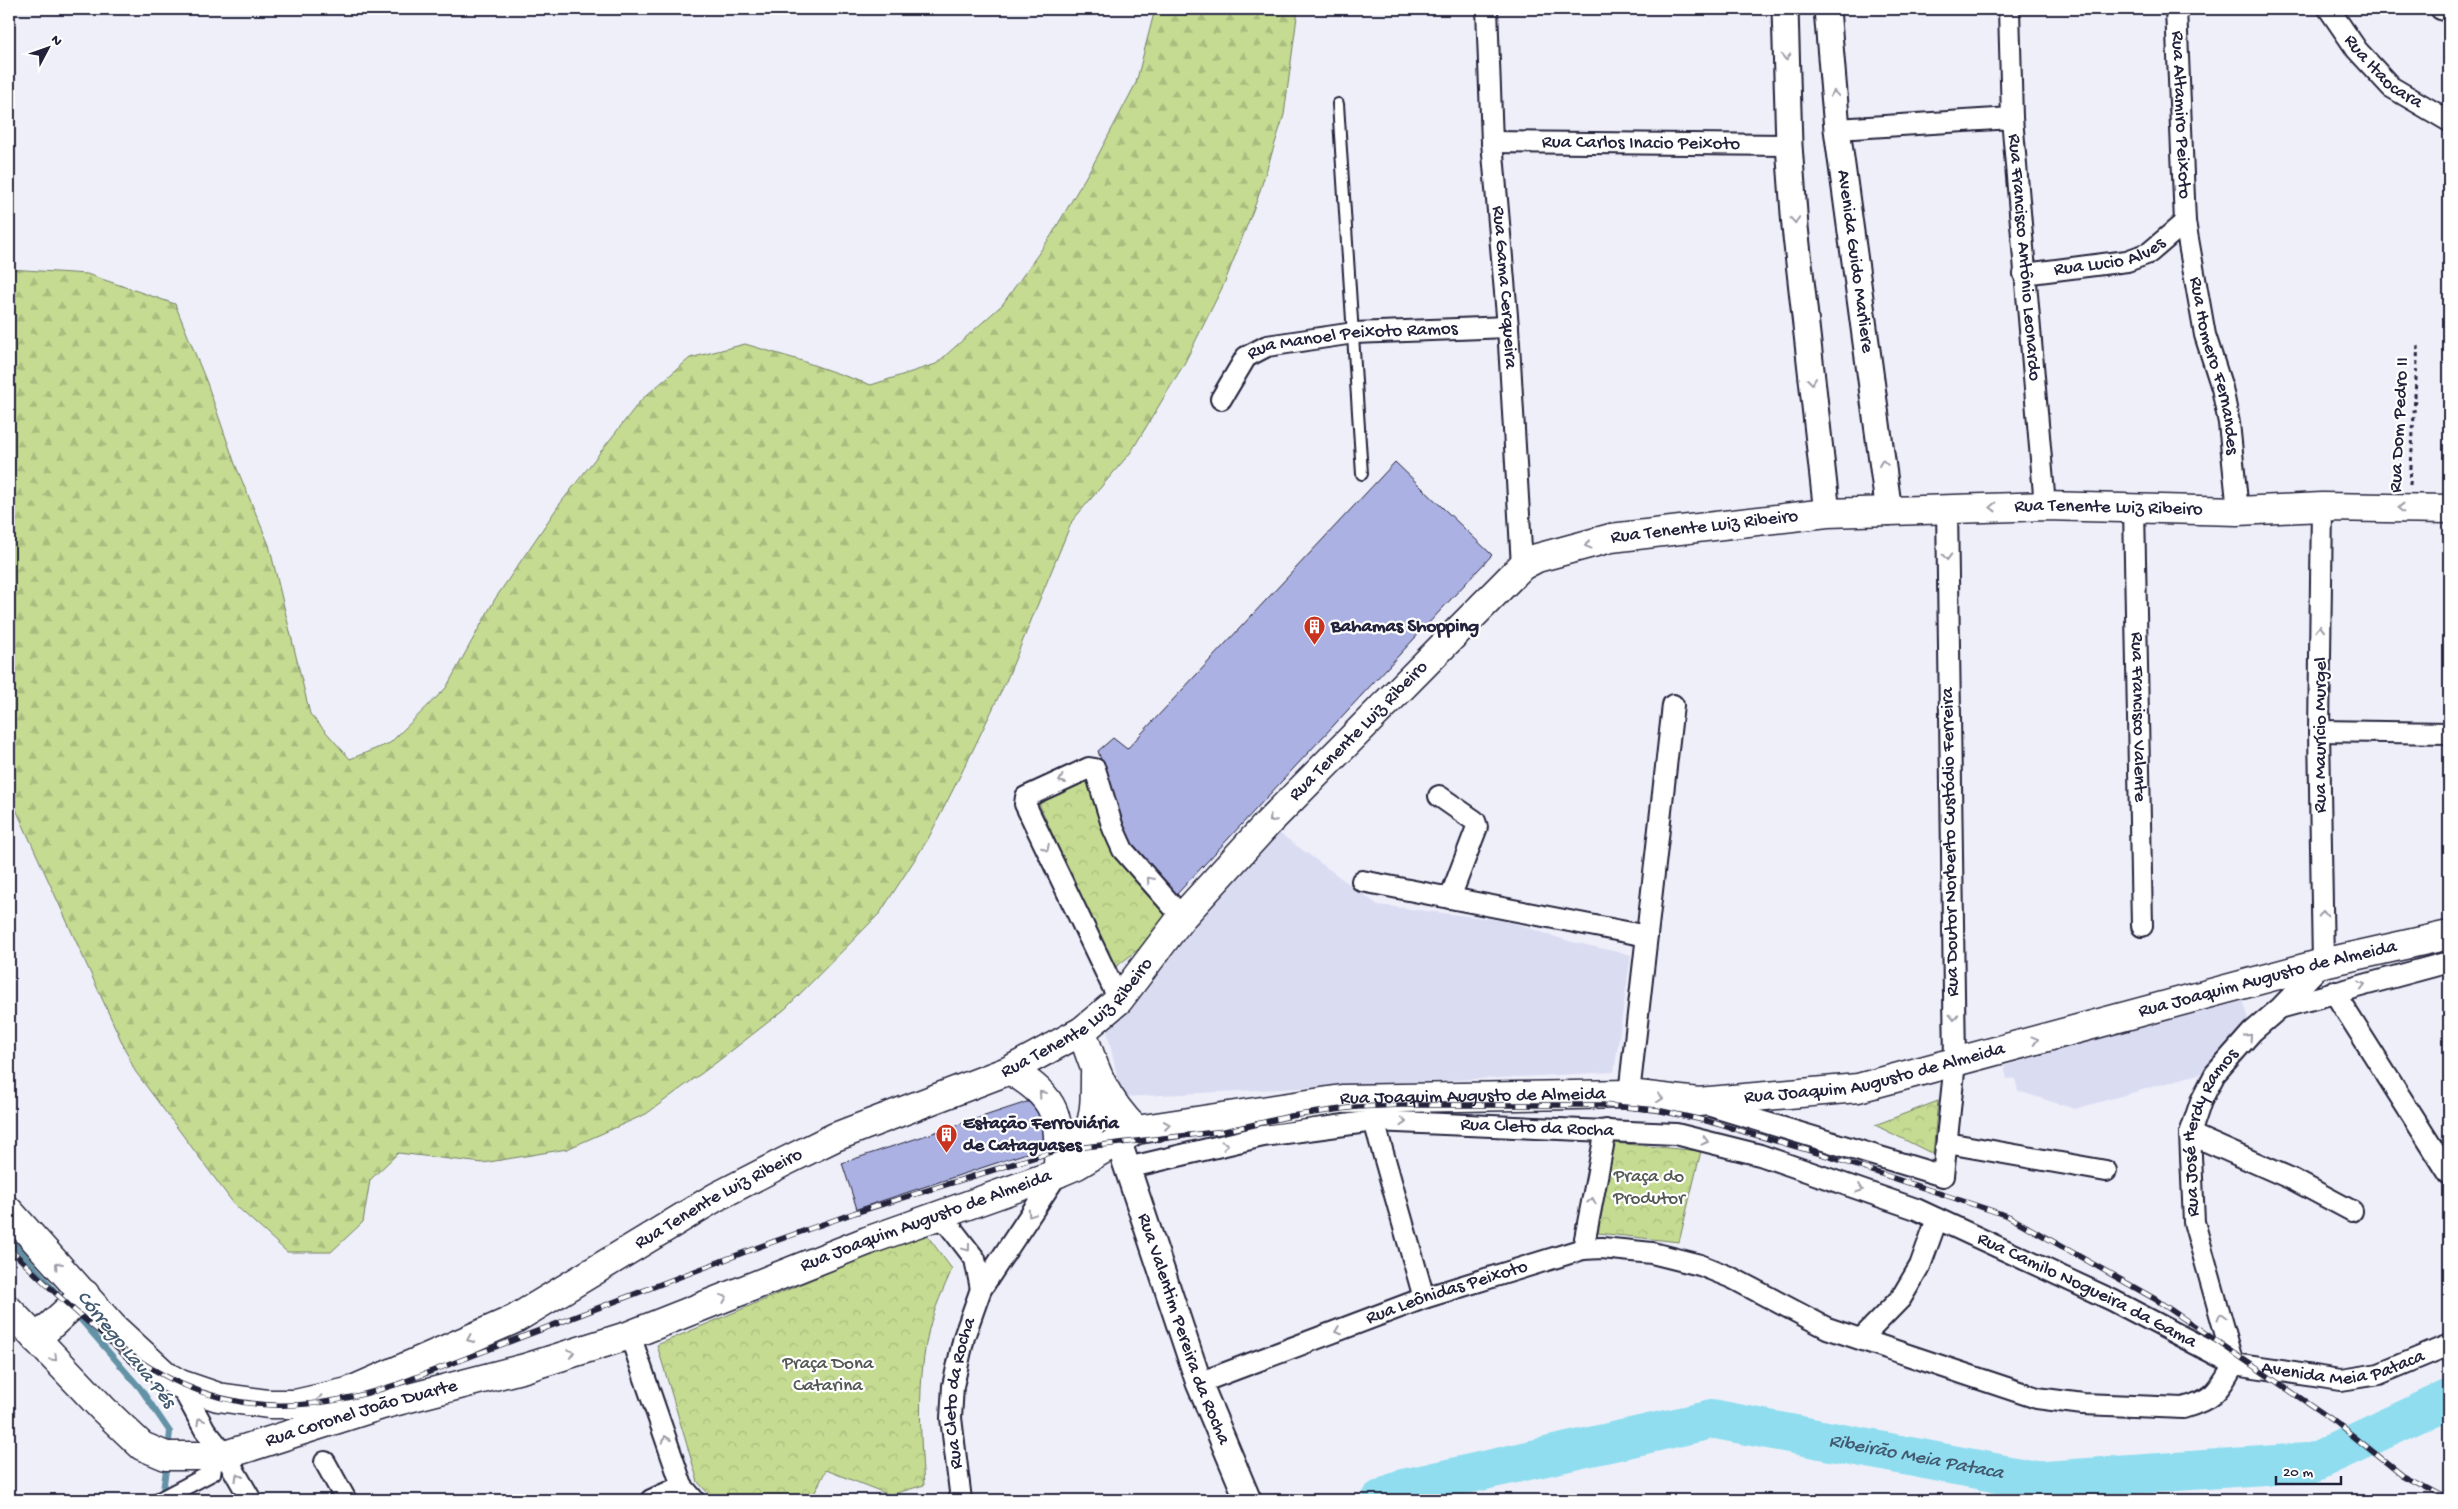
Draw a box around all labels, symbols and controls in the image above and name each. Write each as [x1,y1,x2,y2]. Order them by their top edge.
north arrow [22,22,72,72]
street label: Rua Altamiro Peixoto [2165,30,2196,200]
street label: Rua Itaocara [2338,30,2428,115]
text: N [47,32,65,50]
one-way arrow [1781,54,1792,62]
one-way arrow [1829,90,1840,98]
street label: Rua Carlos Inacio Peixoto [1542,131,1740,156]
street label: Rua Francisco Antônio Leonardo [2002,133,2046,382]
street label: Avenida Guido Marliere [1831,168,1879,355]
street label: Rua Gama Cerqueira [1486,205,1522,371]
one-way arrow [1789,216,1800,224]
street label: Rua Lucio Alves [2053,232,2171,282]
street label: Rua Homero Fernandes [2183,275,2244,457]
street label: Rua Manoel Peixoto Ramos [1243,317,1459,366]
street label: Rua Dom Pedro II [2385,357,2415,493]
one-way arrow [1806,378,1817,386]
one-way arrow [1878,459,1889,467]
street label: Rua Tenente Luiz Ribeiro [2014,494,2203,522]
one-way arrow [1989,502,1996,512]
one-way arrow [2396,503,2404,514]
street label: Rua Tenente Luiz Ribeiro [1609,505,1800,549]
one-way arrow [1585,539,1593,549]
one-way arrow [1942,553,1953,561]
building icon: Bahamas Shopping [1303,615,1327,646]
place label: Bahamas Shopping [1330,616,1479,639]
one-way arrow [2315,625,2326,633]
street label: Rua Francisco Valente [2125,632,2151,802]
street label: Rua Tenente Luiz Ribeiro [1284,656,1433,806]
street label: Rua Maurício Murgel [2310,657,2333,813]
street label: Rua Doutor Norberto Custódio Ferreira [1937,686,1965,997]
one-way arrow [1058,774,1067,785]
one-way arrow [1269,813,1278,822]
one-way arrow [1040,843,1050,852]
one-way arrow [1147,877,1155,886]
one-way arrow [2317,910,2328,918]
street label: Rua Joaquim Augusto de Almeida [2136,935,2400,1024]
street label: Rua Tenente Luiz Ribeiro [998,953,1158,1084]
one-way arrow [2358,980,2367,991]
one-way arrow [1949,1013,1959,1021]
one-way arrow [2243,1033,2252,1042]
one-way arrow [2031,1036,2039,1046]
street label: Rua Joaquim Augusto de Almeida [1743,1037,2009,1109]
street label: Rua José Herdy Ramos [2178,1043,2244,1217]
street label: Rua Joaquim Augusto de Almeida [1340,1083,1607,1111]
one-way arrow [1039,1091,1048,1100]
one-way arrow [1656,1092,1664,1103]
place label: Estação Ferroviária de Cataguases [963,1113,1120,1158]
street label: Rua Cleto da Rocha [1460,1113,1616,1143]
one-way arrow [1400,1117,1408,1128]
one-way arrow [1163,1120,1171,1131]
building icon: Estação Ferroviária de Cataguases [935,1123,959,1154]
one-way arrow [1700,1135,1709,1146]
one-way arrow [1221,1140,1230,1151]
street label: Rua Tenente Luiz Ribeiro [631,1143,807,1255]
street label: Rua Joaquim Augusto de Almeida [797,1164,1056,1278]
park label: Praça do Produtor [1612,1166,1687,1211]
one-way arrow [1855,1184,1863,1194]
one-way arrow [1586,1197,1597,1205]
one-way arrow [1028,1208,1037,1218]
street label: Rua Valentim Pereira da Rocha [1132,1210,1236,1450]
street label: Rua Camilo Nogueira da Gama [1973,1227,2202,1355]
one-way arrow [961,1242,969,1251]
street label: Rua Leônidas Peixoto [1363,1255,1531,1330]
one-way arrow [55,1262,64,1271]
water label: Córrego Lava Pés [71,1287,180,1414]
one-way arrow [719,1293,728,1304]
street label: Rua Cleto da Rocha [939,1313,982,1470]
one-way arrow [2216,1313,2226,1322]
one-way arrow [1334,1325,1342,1335]
one-way arrow [466,1332,475,1343]
street label: Avenida Meia Pataca [2260,1344,2430,1392]
one-way arrow [567,1349,575,1359]
one-way arrow [48,1352,57,1361]
park label: Praça Dona Catarina [781,1353,875,1398]
street label: Rua Coronel João Duarte [262,1374,460,1453]
one-way arrow [315,1394,324,1405]
one-way arrow [197,1417,207,1426]
water label: Ribeirão Meia Pataca [1827,1430,2007,1486]
one-way arrow [662,1436,672,1444]
scale bar [2276,1454,2340,1486]
text: 20 m [2283,1464,2313,1482]
one-way arrow [235,1474,245,1483]

